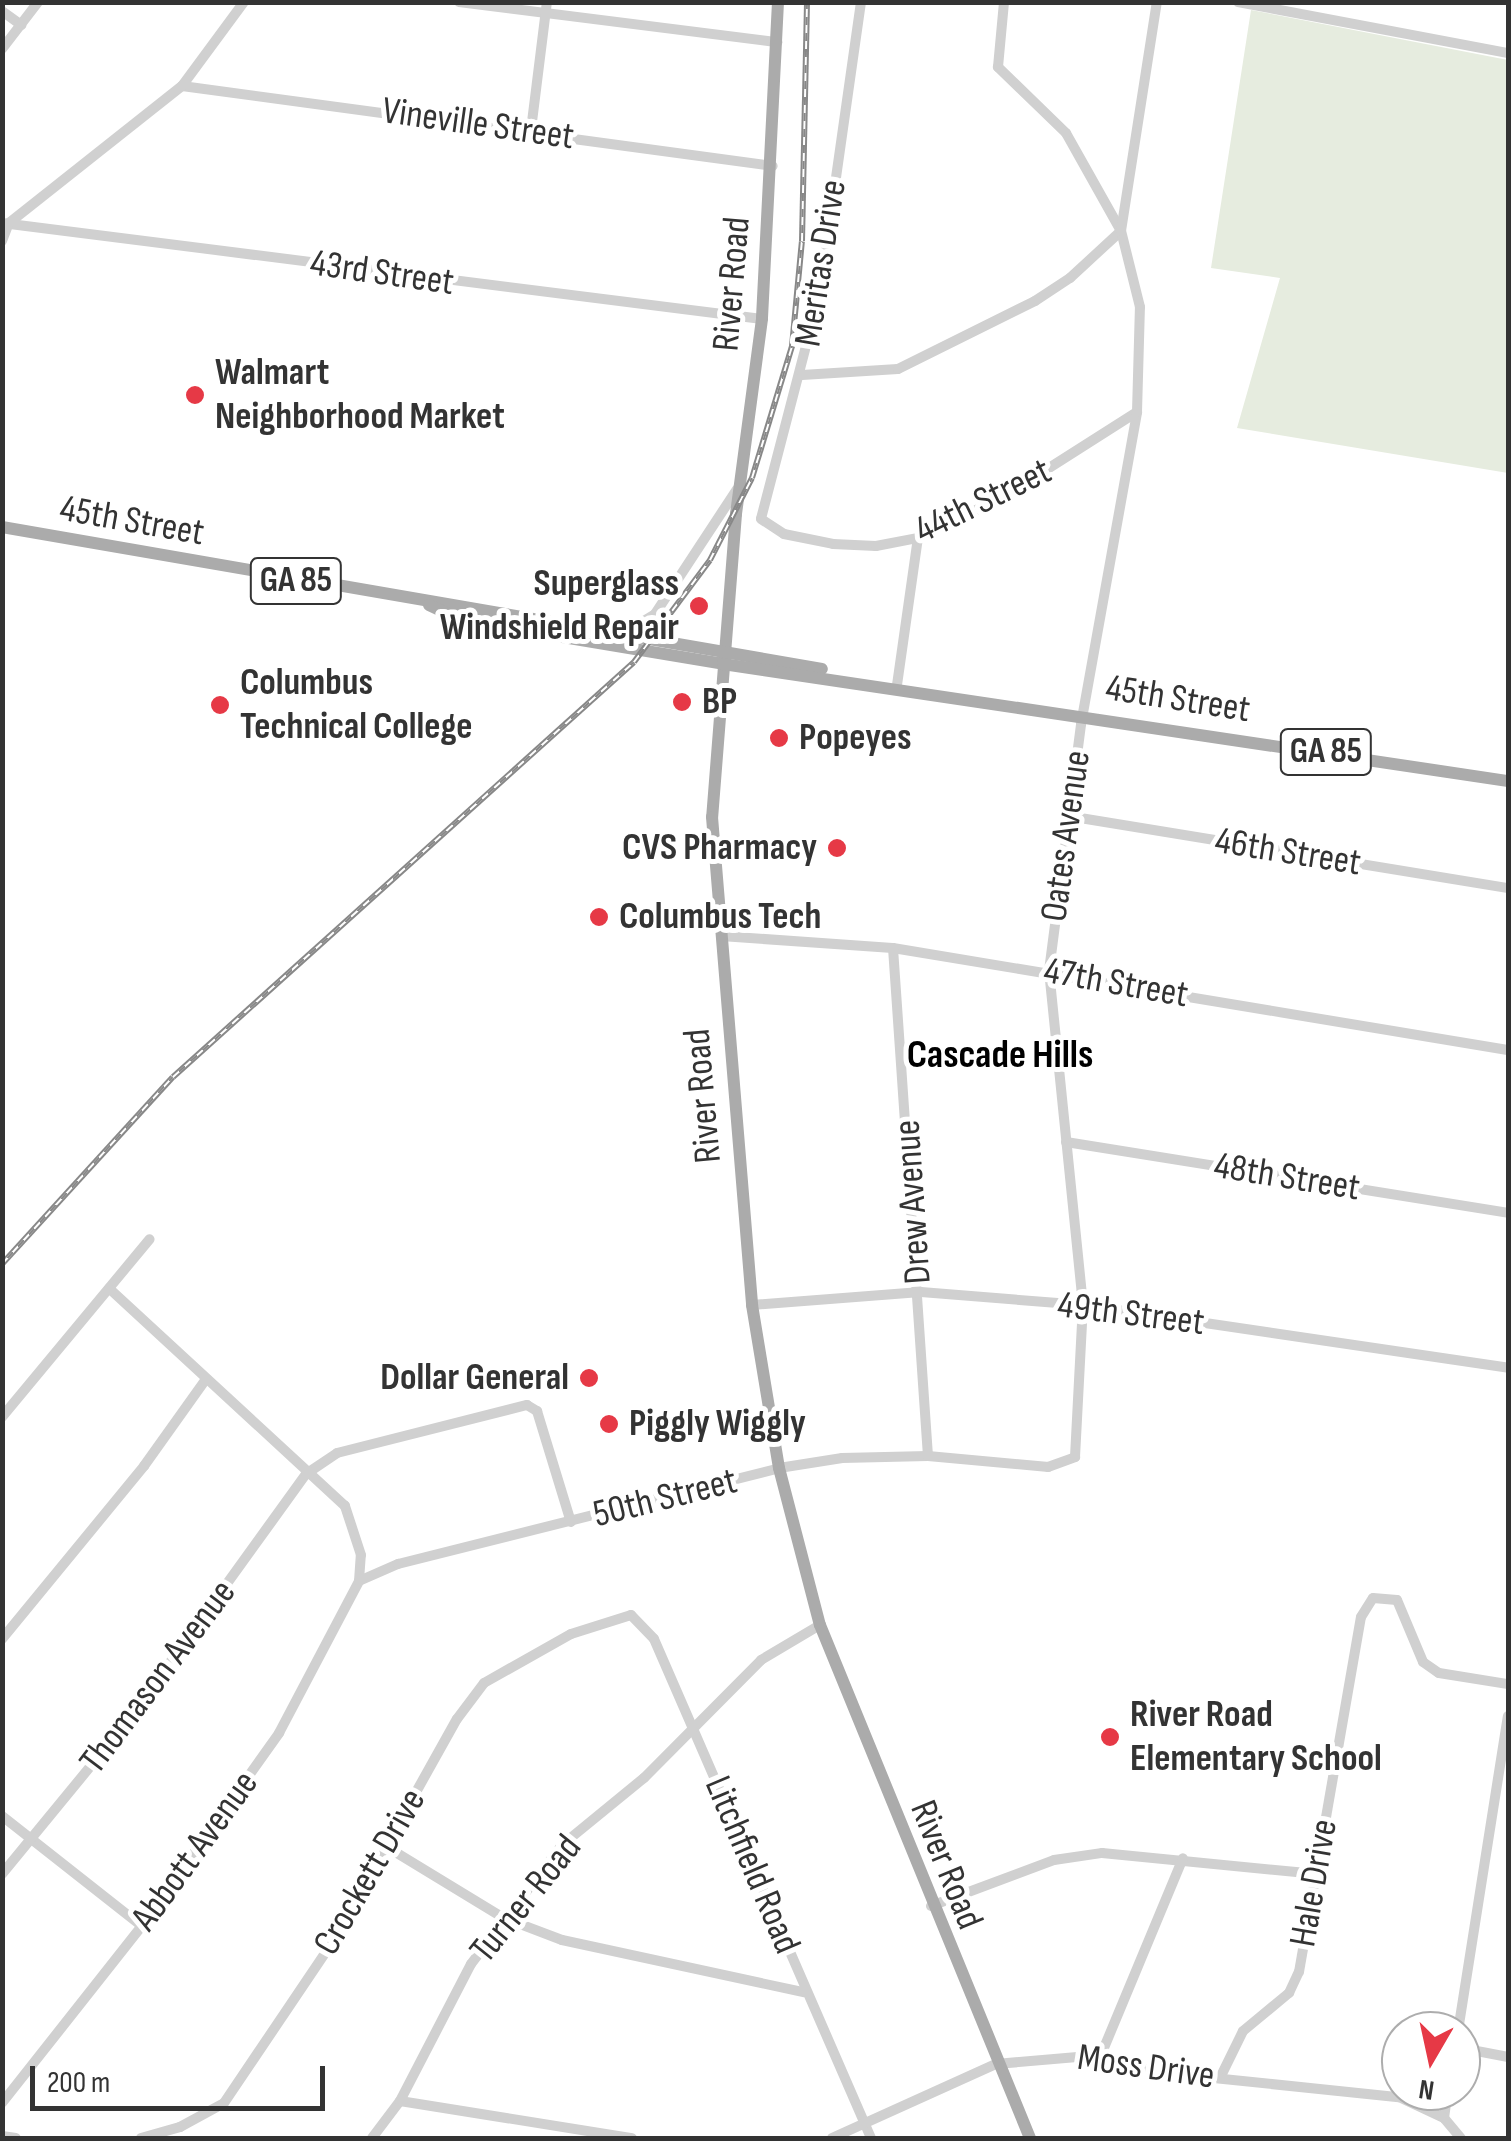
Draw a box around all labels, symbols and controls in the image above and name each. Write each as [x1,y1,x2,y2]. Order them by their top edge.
street label: Vineville Street [379,88,577,160]
street label: Meritas Drive [785,177,857,349]
street label: River Road [703,215,761,353]
street label: 43rd Street [307,240,457,306]
place label: Walmart Neighborhood Market [215,350,505,439]
marker: Walmart Neighborhood Market [184,384,206,406]
street label: 44th Street [907,449,1059,553]
street label: 45th Street [56,486,208,556]
road number: GA 85 [248,551,344,611]
place label: Superglass Windshield Repair [440,561,679,650]
marker: Superglass Windshield Repair [688,595,710,617]
place label: Columbus Technical College [240,660,472,749]
street label: 45th Street [1103,665,1253,733]
place label: BP [702,679,737,725]
marker: BP [671,691,693,713]
marker: Columbus Technical College [209,694,231,716]
place label: Popeyes [799,715,911,761]
road number: GA 85 [1278,722,1374,782]
marker: Popeyes [768,727,790,749]
street label: Oates Avenue [1031,748,1101,924]
street label: 46th Street [1212,818,1364,886]
place label: CVS Pharmacy [622,825,817,871]
marker: CVS Pharmacy [826,837,848,859]
place label: Columbus Tech [619,894,821,940]
marker: Columbus Tech [588,906,610,928]
street label: 47th Street [1041,948,1191,1018]
street label: River Road [674,1027,732,1165]
district label: Cascade Hills [907,1031,1093,1079]
street label: Drew Avenue [885,1118,941,1286]
street label: 48th Street [1211,1143,1363,1211]
street label: 49th Street [1055,1282,1207,1346]
place label: Dollar General [380,1355,569,1401]
marker: Dollar General [578,1367,600,1389]
place label: Piggly Wiggly [629,1401,806,1447]
marker: Piggly Wiggly [598,1413,620,1435]
street label: 50th Street [589,1458,741,1538]
street label: Thomason Avenue [70,1571,246,1783]
place label: River Road Elementary School [1130,1692,1382,1782]
marker: River Road Elementary School [1099,1726,1121,1748]
street label: Abbott Avenue [122,1762,268,1940]
street label: Litchfield Road [694,1770,810,1960]
street label: Crockett Drive [304,1781,436,1963]
street label: River Road [900,1794,992,1936]
street label: Hale Drive [1280,1816,1348,1950]
street label: Turner Road [461,1826,591,1972]
north arrow [1381,2011,1481,2111]
street label: Moss Drive [1075,2035,1217,2099]
scale bar [35,2046,330,2108]
text: 200 m [47,2065,110,2101]
text: N [1417,2072,1437,2107]

